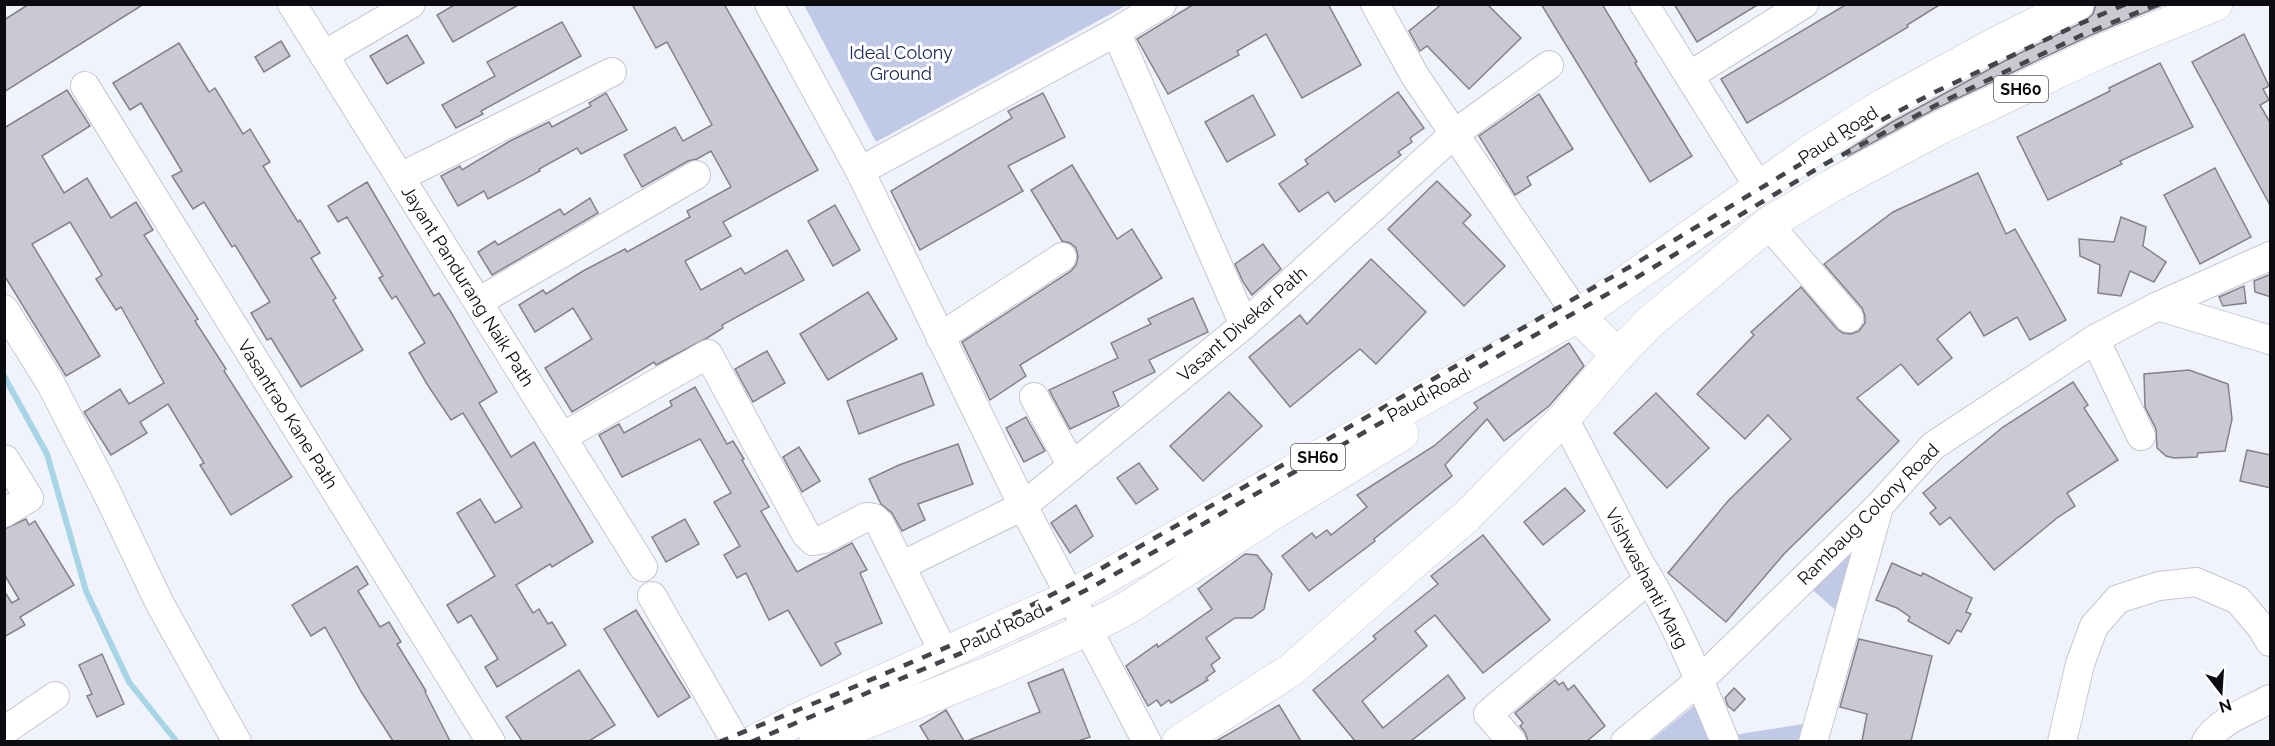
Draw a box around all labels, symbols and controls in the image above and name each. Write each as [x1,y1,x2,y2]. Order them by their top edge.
park label: Ideal Colony Ground [849,42,953,84]
road number: SH60 [1994,76,2048,102]
street label: Paud Road [1794,102,1882,168]
street label: Jayant Pandurang Naik Path [397,182,539,390]
street label: Vasant Divekar Path [1173,262,1311,386]
street label: Vasantrao Kane Path [234,336,342,492]
street label: Paud Road [1383,364,1473,426]
street label: Rambaug Colony Road [1793,439,1943,589]
road number: SH60 [1291,444,1345,470]
street label: Vishwashanti Marg [1601,504,1693,652]
street label: Paud Road [957,599,1047,657]
north arrow [2191,662,2251,722]
text: N [2217,695,2234,717]

